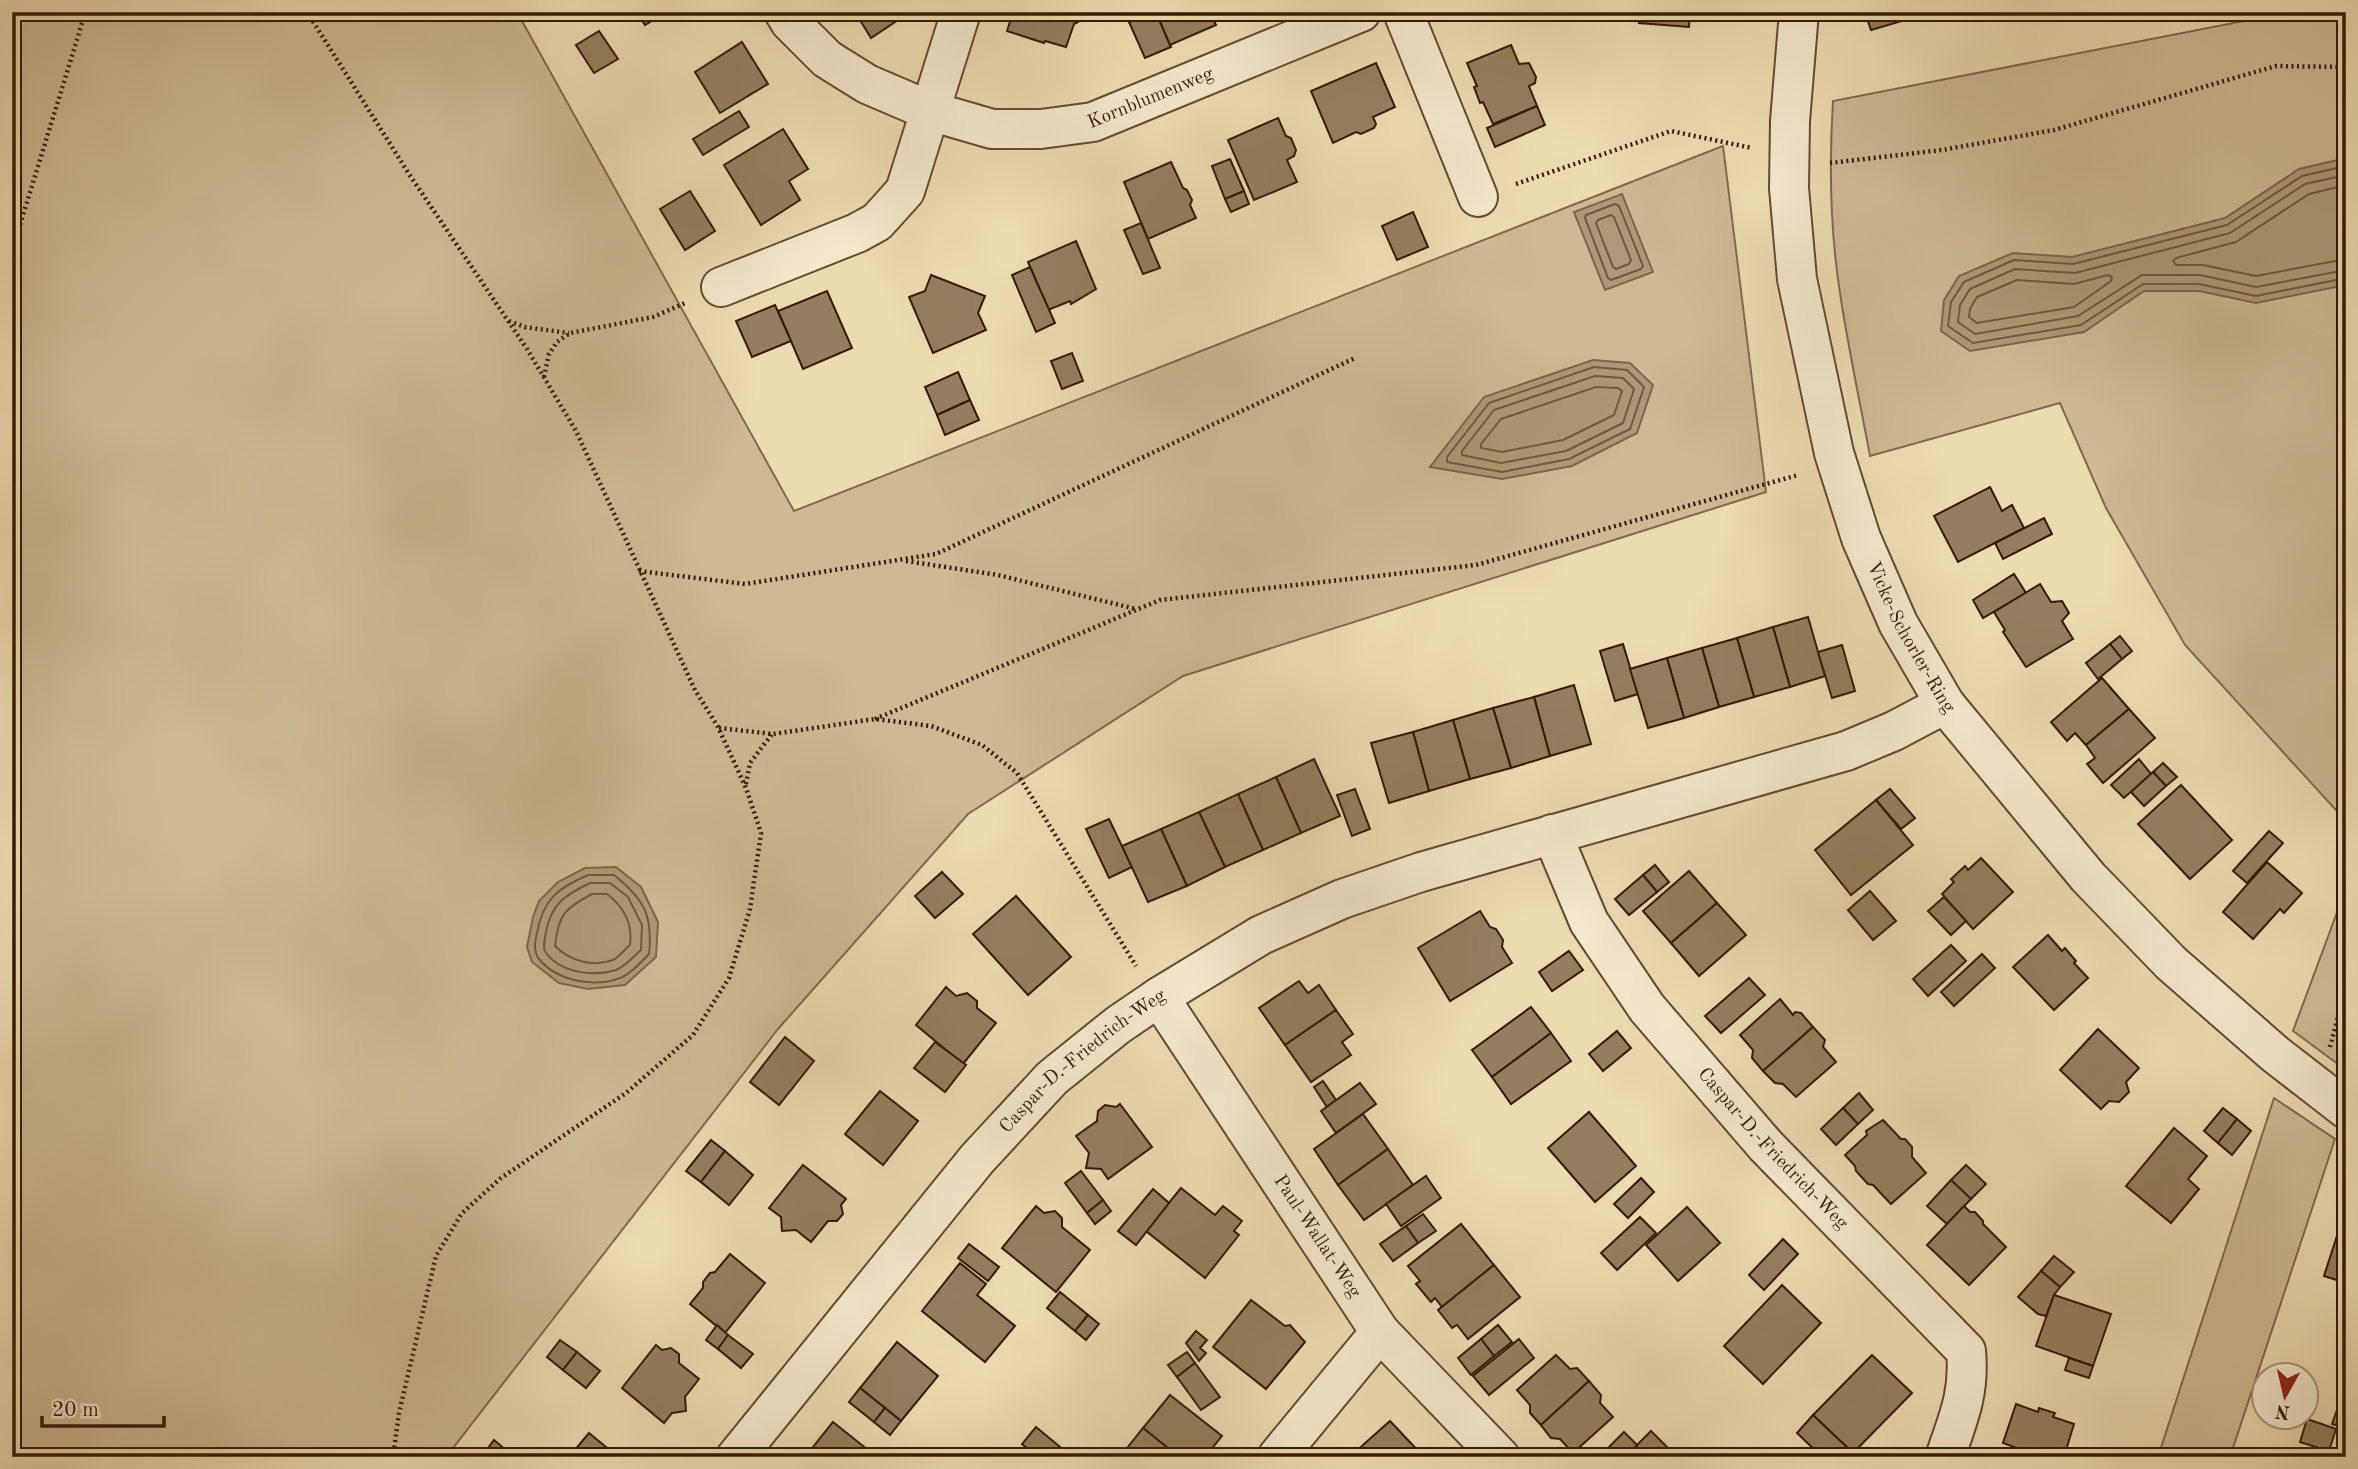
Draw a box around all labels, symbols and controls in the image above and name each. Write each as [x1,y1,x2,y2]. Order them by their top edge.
street label: Kornblumenweg [1085,64,1217,133]
street label: Vicke-Schorler-Ring [1863,559,1959,718]
street label: Caspar-D.-Friedrich-Weg [996,985,1170,1137]
street label: Caspar-D.-Friedrich-Weg [1694,1064,1852,1234]
street label: Paul-Wallat-Weg [1270,1172,1365,1302]
north arrow [2250,1360,2320,1430]
scale bar [42,1385,164,1429]
text: 20 m [52,1400,99,1421]
text: N [2274,1400,2291,1421]

